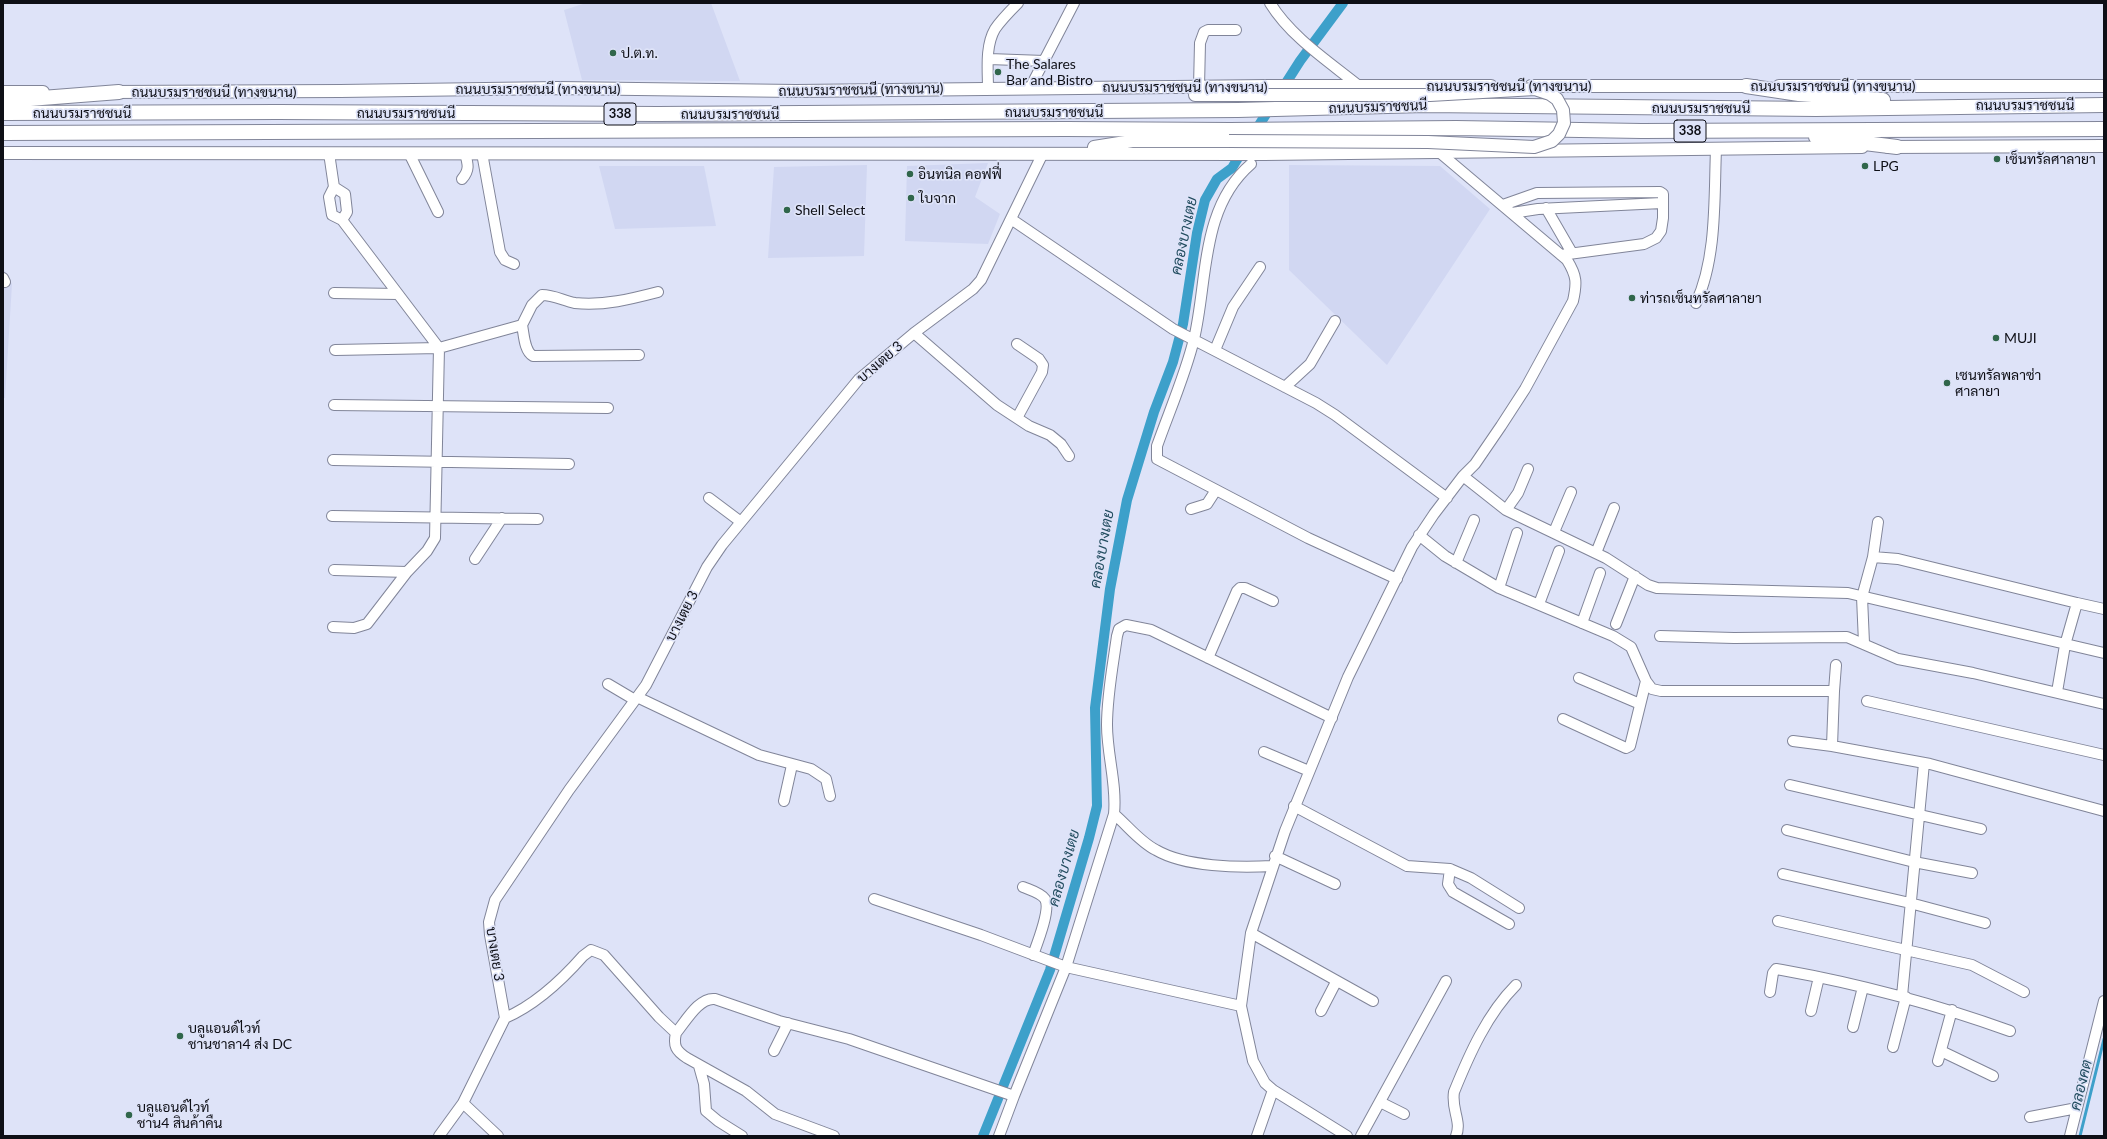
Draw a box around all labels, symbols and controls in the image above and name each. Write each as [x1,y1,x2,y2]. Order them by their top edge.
place label: ป.ต.ท. [621,45,658,61]
marker: ป.ต.ท. [608,48,618,58]
place label: The Salares Bar and Bistro [1006,56,1093,88]
marker: The Salares Bar and Bistro [993,67,1003,77]
street label: ถนนบรมราชชนนี (ทางขนาน) [1426,78,1592,94]
street label: ถนนบรมราชชนนี (ทางขนาน) [1750,78,1916,94]
street label: ถนนบรมราชชนนี (ทางขนาน) [1102,79,1268,95]
street label: ถนนบรมราชชนนี (ทางขนาน) [778,80,944,100]
street label: ถนนบรมราชชนนี (ทางขนาน) [455,81,621,97]
street label: ถนนบรมราชชนนี (ทางขนาน) [131,84,297,100]
street label: ถนนบรมราชชนนี [1328,97,1428,117]
street label: ถนนบรมราชชนนี [1976,97,2074,113]
street label: ถนนบรมราชชนนี [1652,100,1750,116]
road number: 338 [604,103,636,125]
street label: ถนนบรมราชชนนี [1005,104,1103,120]
street label: ถนนบรมราชชนนี [33,105,131,121]
street label: ถนนบรมราชชนนี [357,105,455,121]
street label: ถนนบรมราชชนนี [681,106,779,122]
road number: 338 [1674,120,1706,142]
place label: เซ็นทรัลศาลายา [2005,151,2096,167]
marker: เซ็นทรัลศาลายา [1992,154,2002,164]
place label: LPG [1873,158,1899,174]
marker: LPG [1860,161,1870,171]
place label: อินทนิล คอฟฟี่ [918,166,1002,182]
marker: อินทนิล คอฟฟี่ [905,169,915,179]
place label: ใบจาก [919,190,956,206]
marker: ใบจาก [906,193,916,203]
water label: คลองบางเตย [1167,195,1201,277]
place label: Shell Select [795,202,865,218]
marker: Shell Select [782,205,792,215]
place label: ท่ารถเซ็นทรัลศาลายา [1640,290,1762,306]
marker: ท่ารถเซ็นทรัลศาลายา [1627,293,1637,303]
place label: MUJI [2004,330,2037,346]
marker: MUJI [1991,333,2001,343]
street label: บางเตย 3 [854,338,906,386]
place label: เซนทรัลพลาซ่า ศาลายา [1955,367,2041,400]
marker: เซนทรัลพลาซ่า ศาลายา [1942,378,1952,388]
water label: คลองบางเตย [1086,508,1118,590]
street label: บางเตย 3 [662,588,702,644]
water label: คลองบางเตย [1044,827,1084,909]
street label: บางเตย 3 [482,926,508,982]
place label: บลูแอนด์ไวท์ ชานชาลา4 ส่ง DC [188,1020,292,1052]
marker: บลูแอนด์ไวท์ ชานชาลา4 ส่ง DC [175,1031,185,1041]
water label: คลองคต [2066,1058,2096,1112]
place label: บลูแอนด์ไวท์ ชาน4 สินค้าคืน [137,1099,223,1132]
marker: บลูแอนด์ไวท์ ชาน4 สินค้าคืน [124,1110,134,1120]

